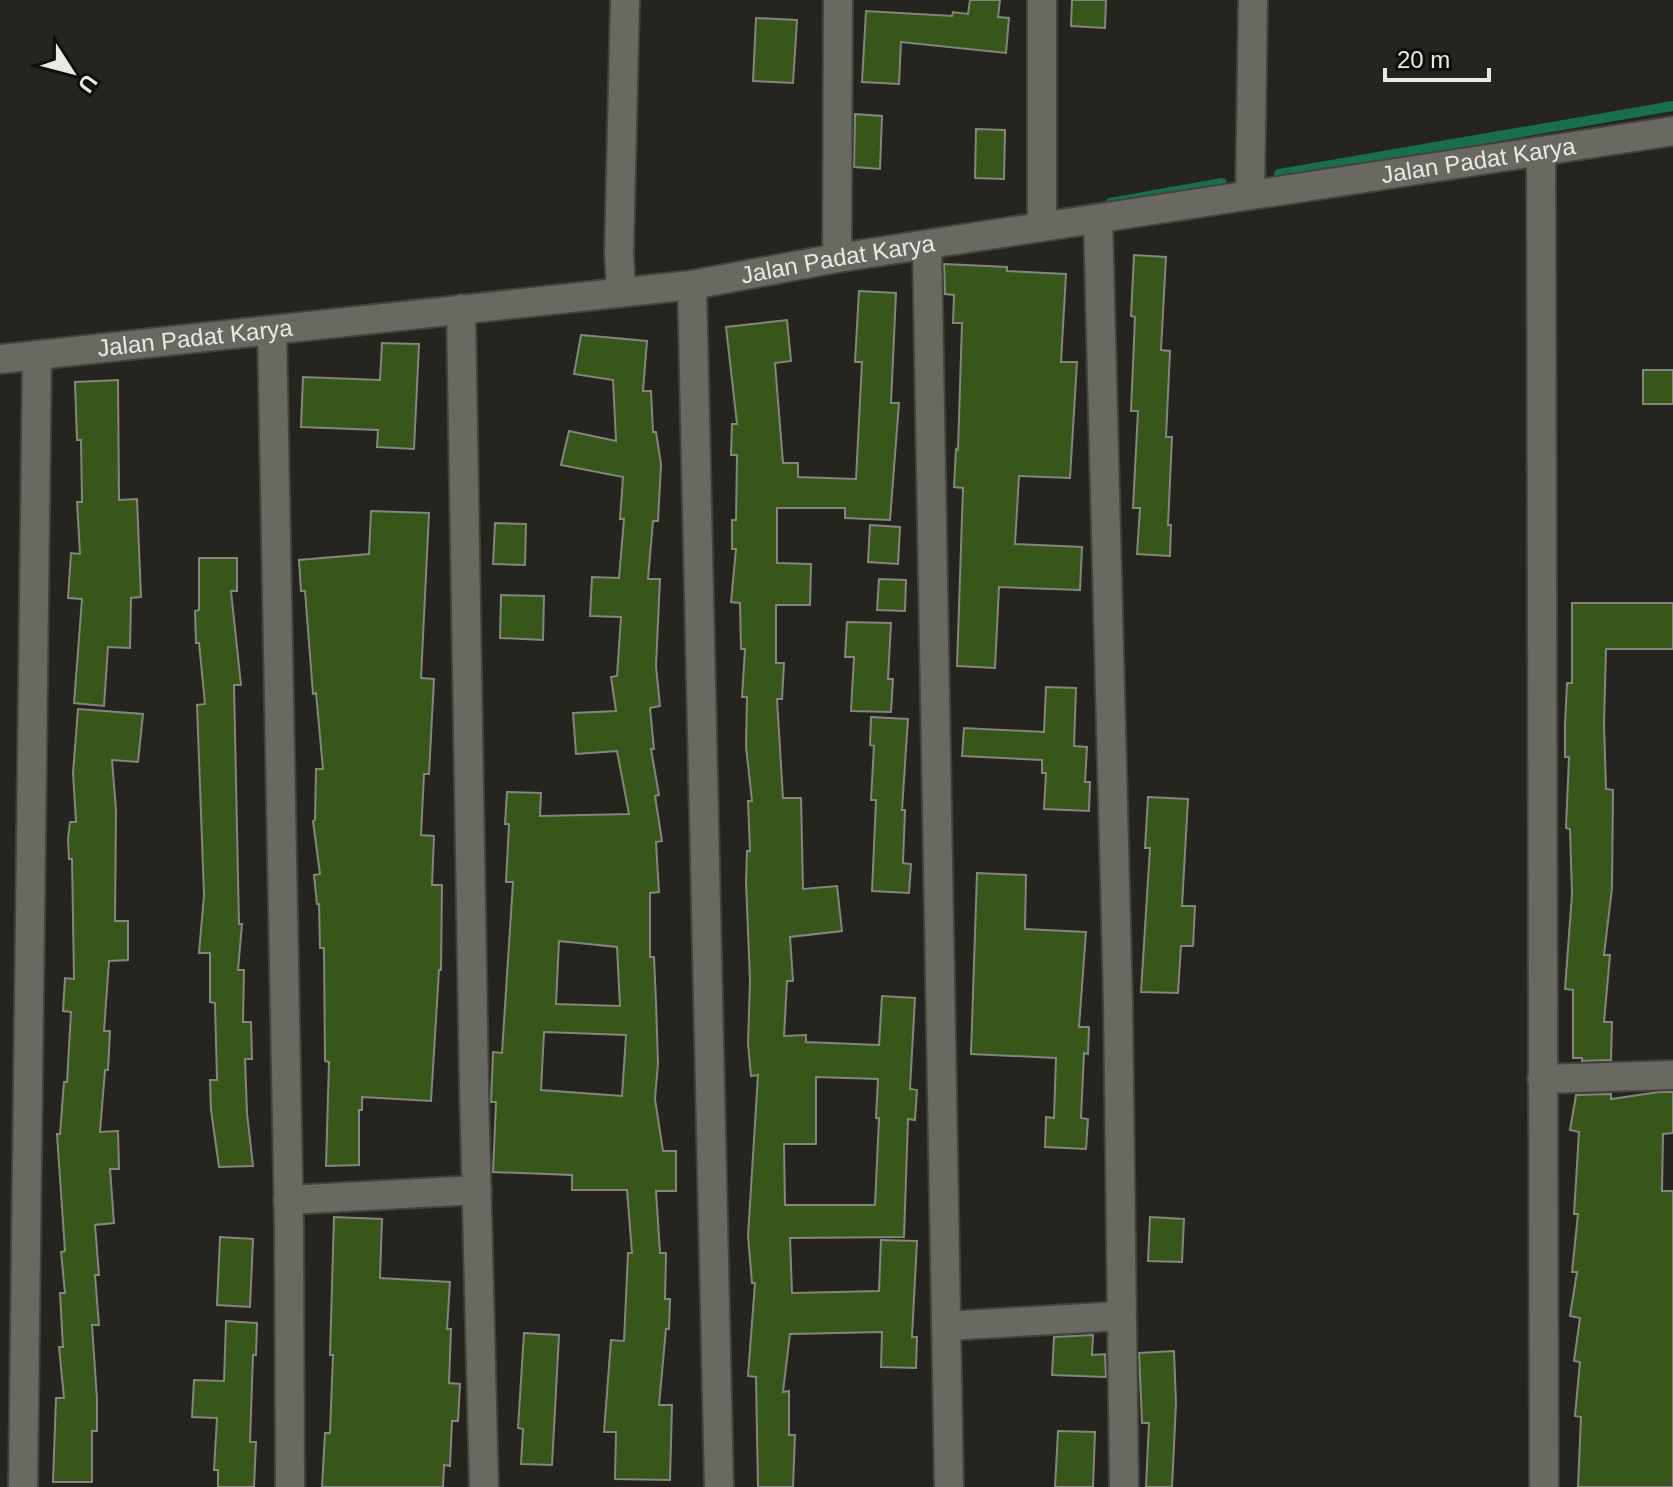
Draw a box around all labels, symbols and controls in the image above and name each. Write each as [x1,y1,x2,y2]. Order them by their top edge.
north arrow [32,32,112,112]
scale bar [1385,32,1489,82]
text: 20 m [1397,46,1450,73]
text: U [73,70,103,97]
street label: Jalan Padat Karya [1379,132,1578,188]
street label: Jalan Padat Karya [739,229,937,289]
street label: Jalan Padat Karya [96,314,294,362]

